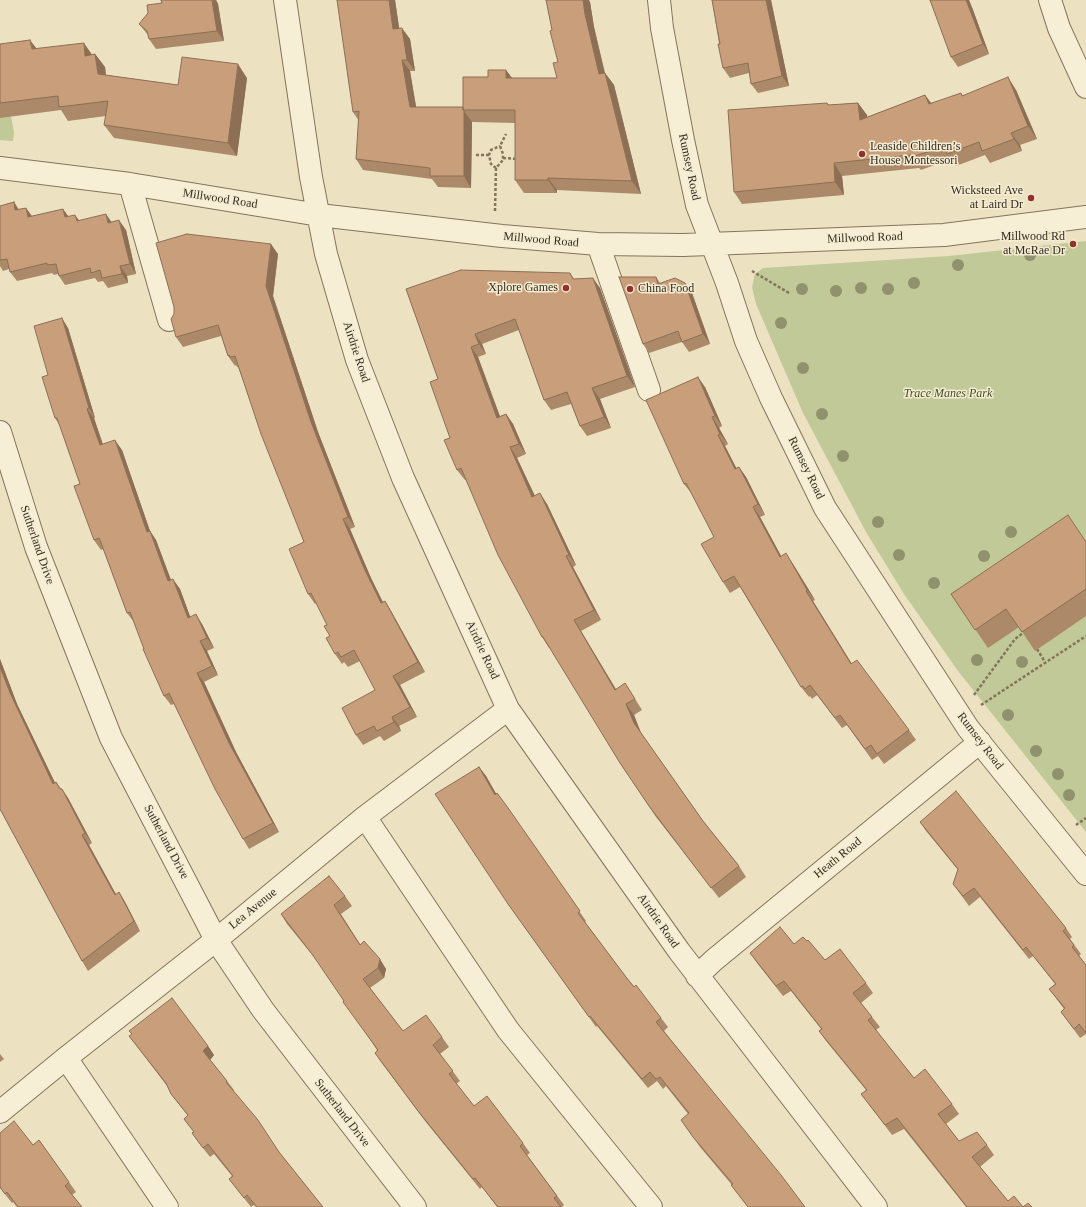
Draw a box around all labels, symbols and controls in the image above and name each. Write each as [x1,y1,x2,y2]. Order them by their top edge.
street label: Rumsey Road [675,132,703,202]
place label: Leaside Children’s House Montessori [870,140,960,168]
marker: Leaside Children’s House Montessori [857,149,867,159]
place label: Wicksteed Ave at Laird Dr [951,184,1023,212]
street label: Millwood Road [182,186,258,212]
marker: Wicksteed Ave at Laird Dr [1026,193,1036,203]
street label: Millwood Road [827,229,903,247]
street label: Millwood Road [503,230,579,250]
place label: Millwood Rd at McRae Dr [1001,230,1065,258]
marker: Millwood Rd at McRae Dr [1068,239,1078,249]
place label: Xplore Games [488,281,558,295]
place label: China Food [638,282,694,296]
marker: Xplore Games [561,283,571,293]
marker: China Food [625,284,635,294]
street label: Airdrie Road [339,320,373,384]
park label: Trace Manes Park [904,387,992,401]
street label: Rumsey Road [785,434,827,502]
street label: Sutherland Drive [17,504,57,586]
street label: Airdrie Road [462,618,502,682]
street label: Rumsey Road [954,710,1006,772]
street label: Sutherland Drive [140,802,192,882]
street label: Heath Road [811,834,865,882]
street label: Lea Avenue [226,885,280,933]
street label: Airdrie Road [634,891,682,951]
street label: Sutherland Drive [311,1076,373,1150]

